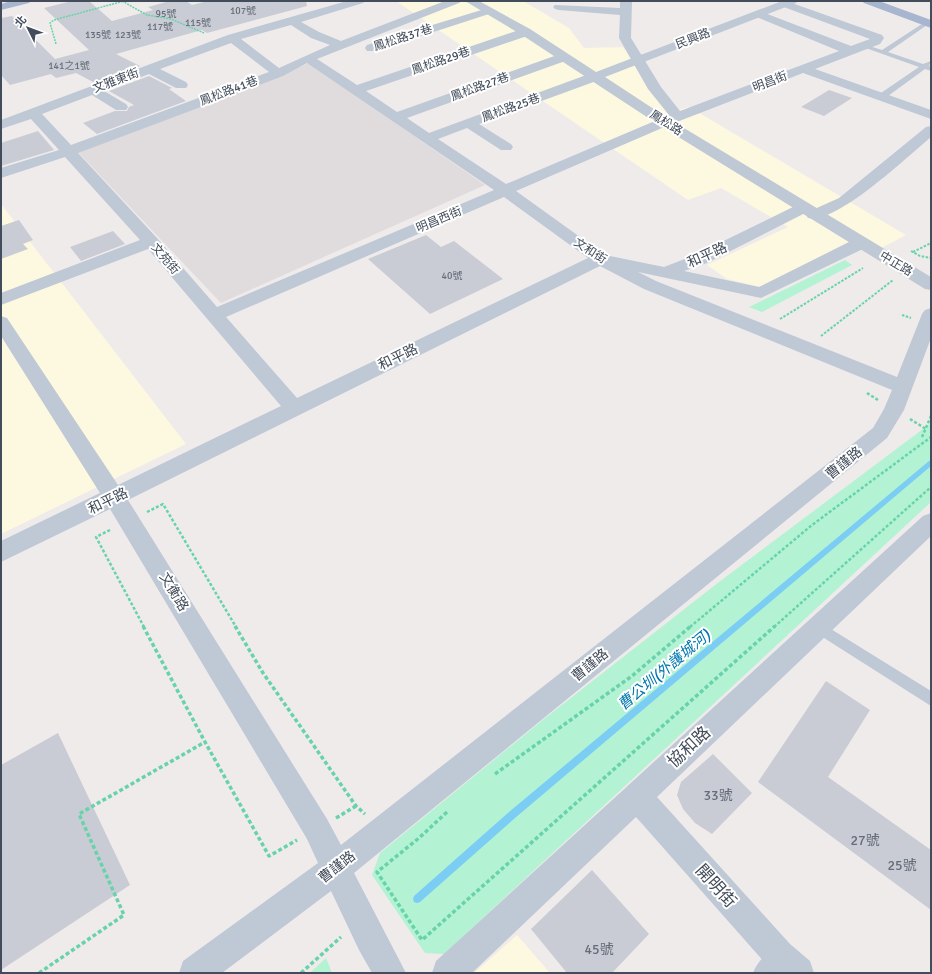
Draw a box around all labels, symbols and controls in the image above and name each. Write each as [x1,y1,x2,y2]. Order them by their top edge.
house number: 107號 [230,5,256,17]
north arrow [8,8,48,48]
house number: 95號 [156,8,176,20]
text: 北 [12,13,29,30]
house number: 115號 [185,17,211,29]
house number: 117號 [147,21,173,33]
street label: 鳳松路37巷 [372,21,434,55]
street label: 民興路 [674,26,712,52]
house number: 135號 [85,29,111,41]
house number: 123號 [115,29,141,41]
street label: 鳳松路29巷 [410,44,472,78]
house number: 141之1號 [48,60,90,72]
street label: 文雅東街 [91,65,141,97]
street label: 明昌街 [751,69,789,95]
street label: 鳳松路27巷 [449,70,511,104]
street label: 鳳松路41巷 [198,73,260,109]
street label: 鳳松路25巷 [480,91,542,125]
street label: 鳳松路 [647,107,685,139]
street label: 明昌西街 [414,204,464,236]
street label: 文和街 [571,235,609,267]
street label: 和平路 [684,239,730,271]
street label: 文苑街 [148,240,182,278]
street label: 中正路 [877,248,915,280]
house number: 40號 [442,270,462,282]
street label: 和平路 [375,340,421,374]
street label: 曹謹路 [822,443,866,483]
street label: 和平路 [85,484,131,518]
street label: 文衡路 [156,570,192,614]
water label: 曹公圳(外護城河) [614,626,715,714]
street label: 曹謹路 [568,645,612,685]
street label: 協和路 [663,722,715,772]
house number: 33號 [703,787,733,804]
house number: 27號 [850,832,880,849]
street label: 曹謹路 [315,847,359,887]
house number: 25號 [887,857,917,874]
street label: 開明街 [691,860,741,912]
house number: 45號 [584,941,614,958]

